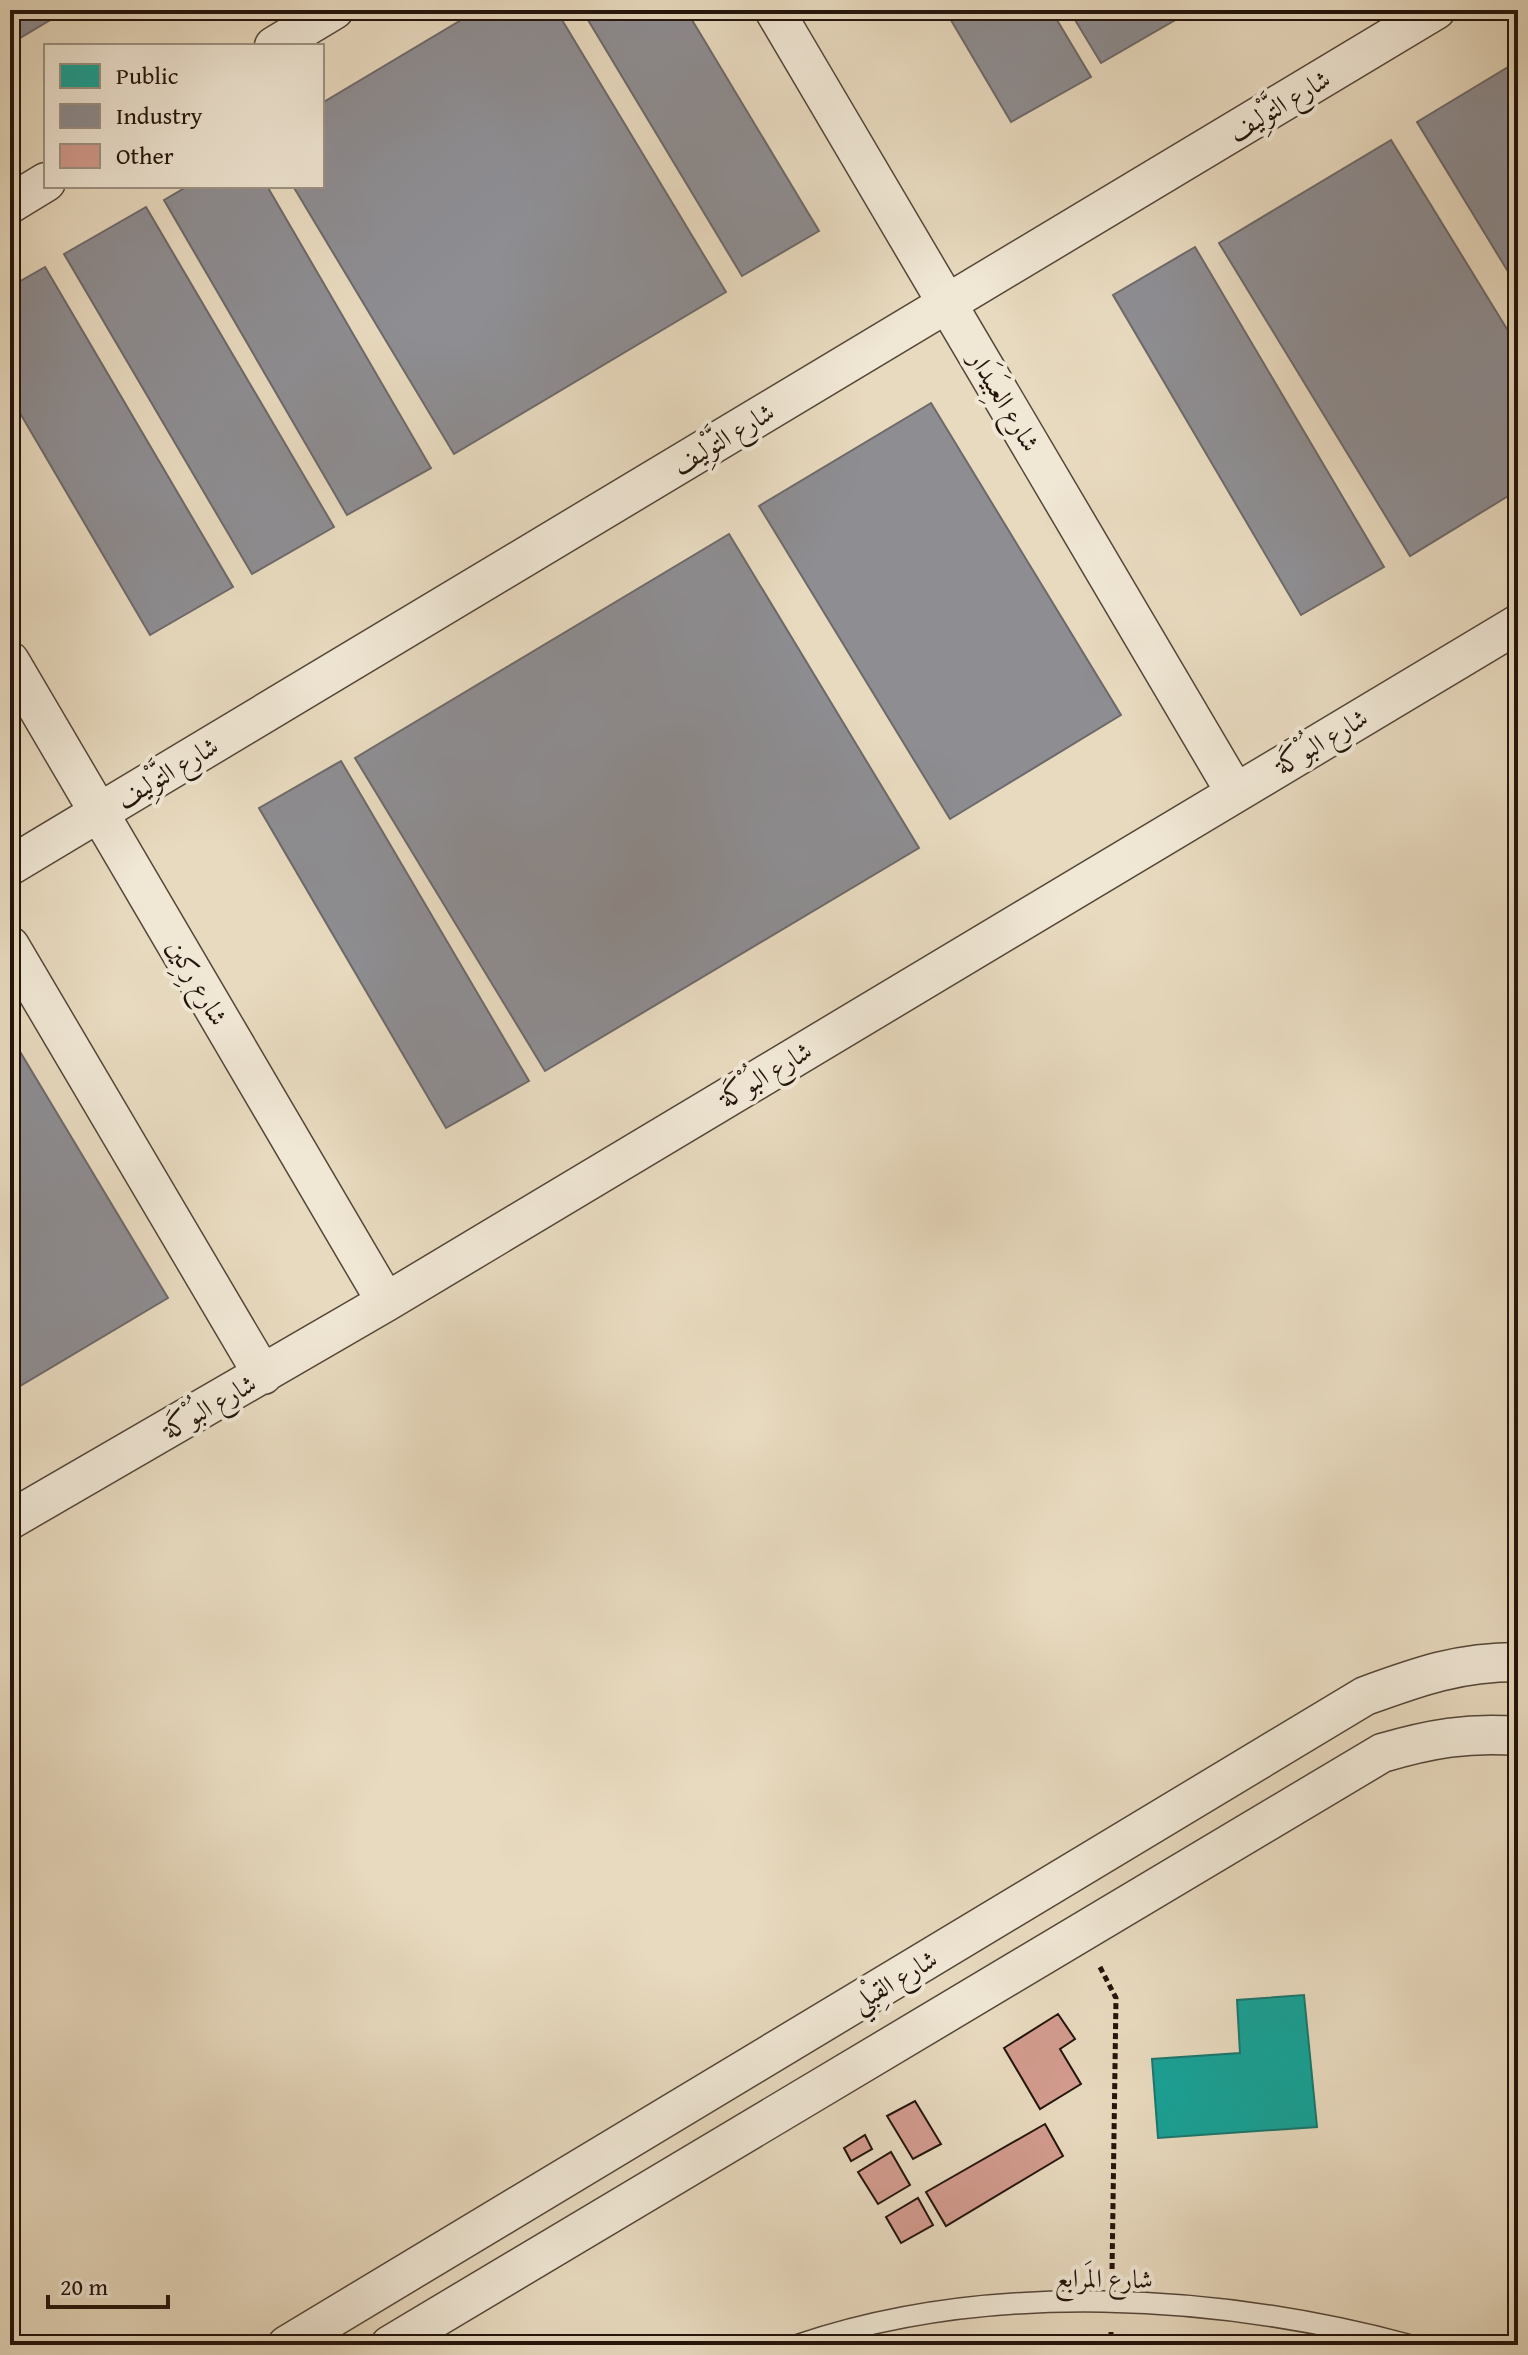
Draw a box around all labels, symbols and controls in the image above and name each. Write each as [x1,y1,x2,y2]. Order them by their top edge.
legend [44,44,324,188]
text: Public [116,58,179,93]
street label: شارع التَّوْلِيف [1220,58,1339,153]
text: Industry [116,98,203,133]
text: Other [116,138,174,173]
street label: شارع العِبَيدَار [955,341,1050,460]
street label: شارع التَّوْلِيف [664,391,783,486]
street label: شارع البُوْكَة [1265,697,1377,788]
street label: شارع التَّوْلِيف [108,725,227,820]
street label: شارع رِكِين [155,931,238,1034]
street label: شارع البُوْكَة [709,1030,821,1121]
street label: شارع البُوْكَة [153,1363,265,1452]
street label: شارع القِبْلي [843,1939,948,2026]
street label: شارع المَرابع [1055,2258,1153,2303]
scale bar [48,2259,168,2309]
text: 20 m [60,2269,108,2304]

